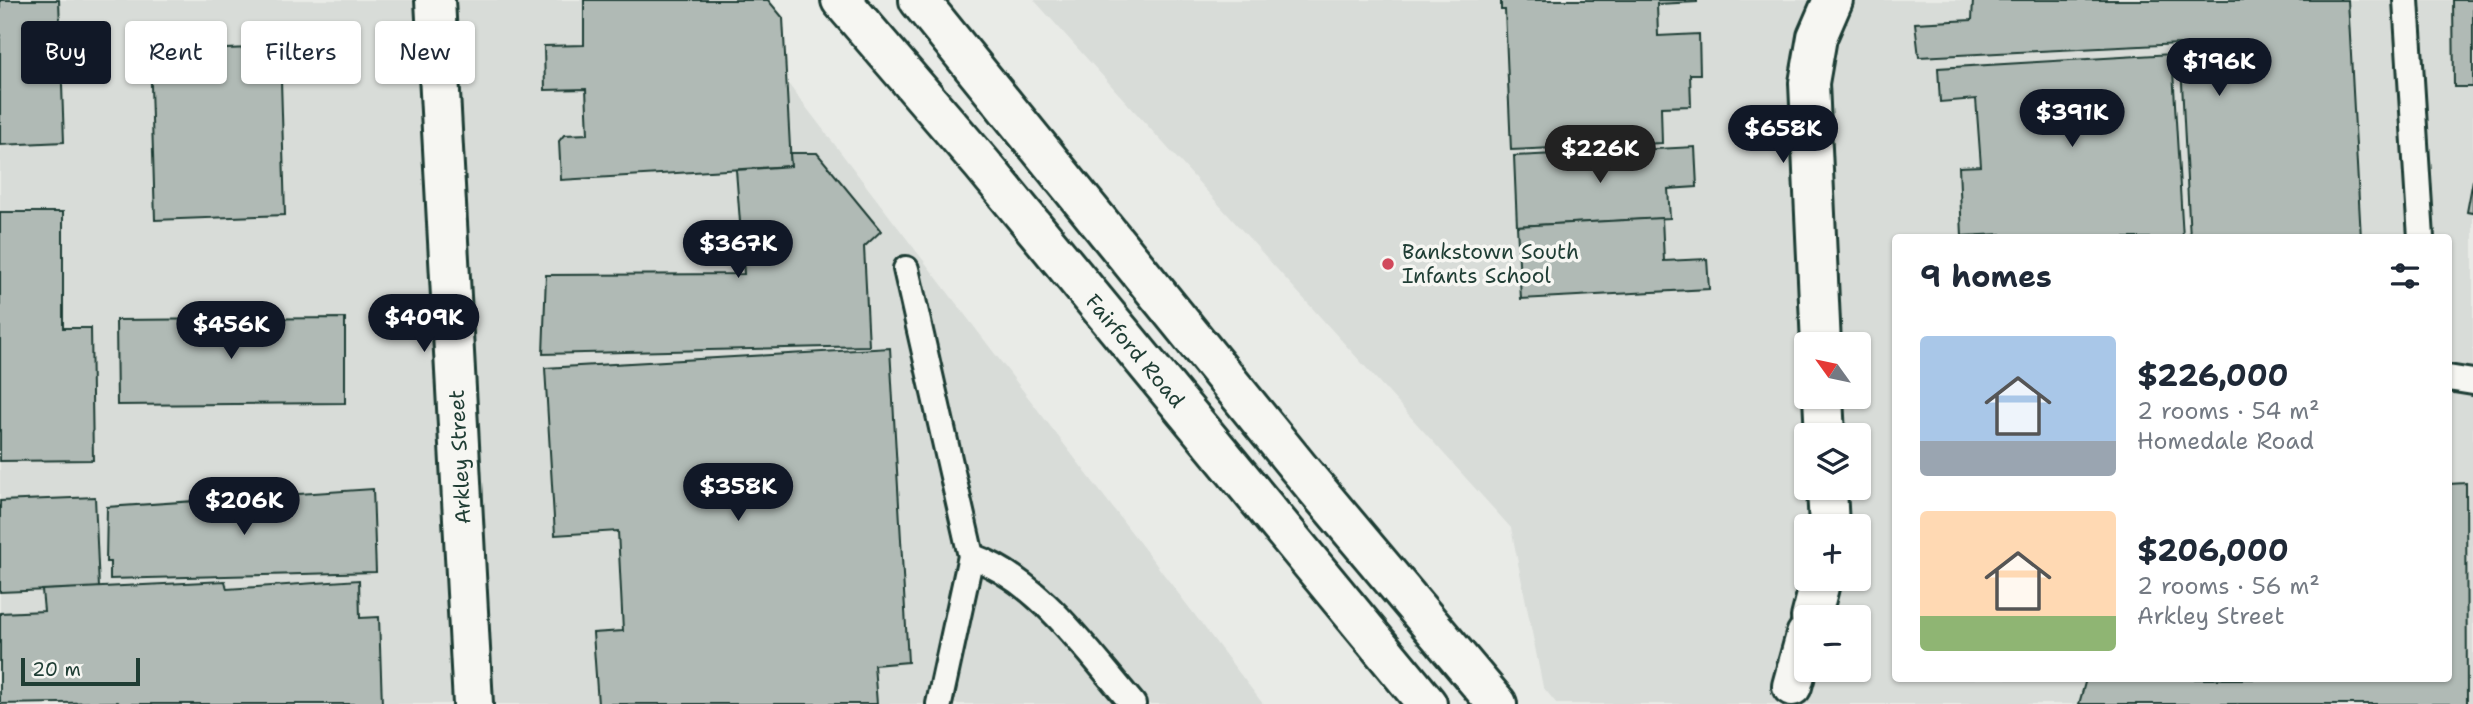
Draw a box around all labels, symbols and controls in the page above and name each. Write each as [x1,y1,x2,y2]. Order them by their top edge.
chip: Buy [21,21,111,84]
chip: Rent [125,21,227,84]
chip: Filters [241,21,361,84]
chip: New [375,21,475,84]
pin: $196K [2170,38,2268,98]
text: $196K [2183,46,2255,76]
pin: $391K [2023,90,2121,149]
text: $391K [2036,97,2108,127]
pin: $658K [1734,106,1832,165]
text: $658K [1744,113,1822,143]
pin: $226K [1551,125,1649,185]
text: $226K [1561,133,1639,163]
pin: $367K [689,220,787,280]
text: $367K [699,228,777,258]
place label: Bankstown South Infants School [1402,238,1579,290]
marker: Bankstown South Infants School [1380,256,1396,272]
text: 9 homes [1920,256,2052,297]
icon: filters [2386,257,2424,295]
street label: Fairford Road [1079,288,1191,414]
pin: $409K [375,294,473,354]
pin: $456K [182,302,280,361]
text: $409K [384,302,464,332]
text: $456K [192,309,270,339]
north arrow [1794,332,1871,410]
map controls [1794,332,1871,682]
text: $226,000 [2137,355,2289,396]
icon: home [1976,364,2060,448]
street label: Arkley Street [442,389,478,525]
text: 2 rooms · 54 m² [2137,396,2320,426]
button: layers [1794,423,1871,500]
text: Homedale Road [2137,426,2314,456]
pin: $358K [689,463,787,523]
text: $358K [699,471,777,501]
pin: $206K [195,477,293,537]
text: $206K [205,485,283,515]
button: + [1794,514,1871,591]
text: $206,000 [2137,530,2289,571]
icon: home [1976,539,2060,623]
text: 2 rooms · 56 m² [2137,571,2320,601]
text: Arkley Street [2137,601,2284,631]
button: − [1794,605,1871,682]
scale bar [21,655,140,687]
text: 20 m [32,657,81,682]

